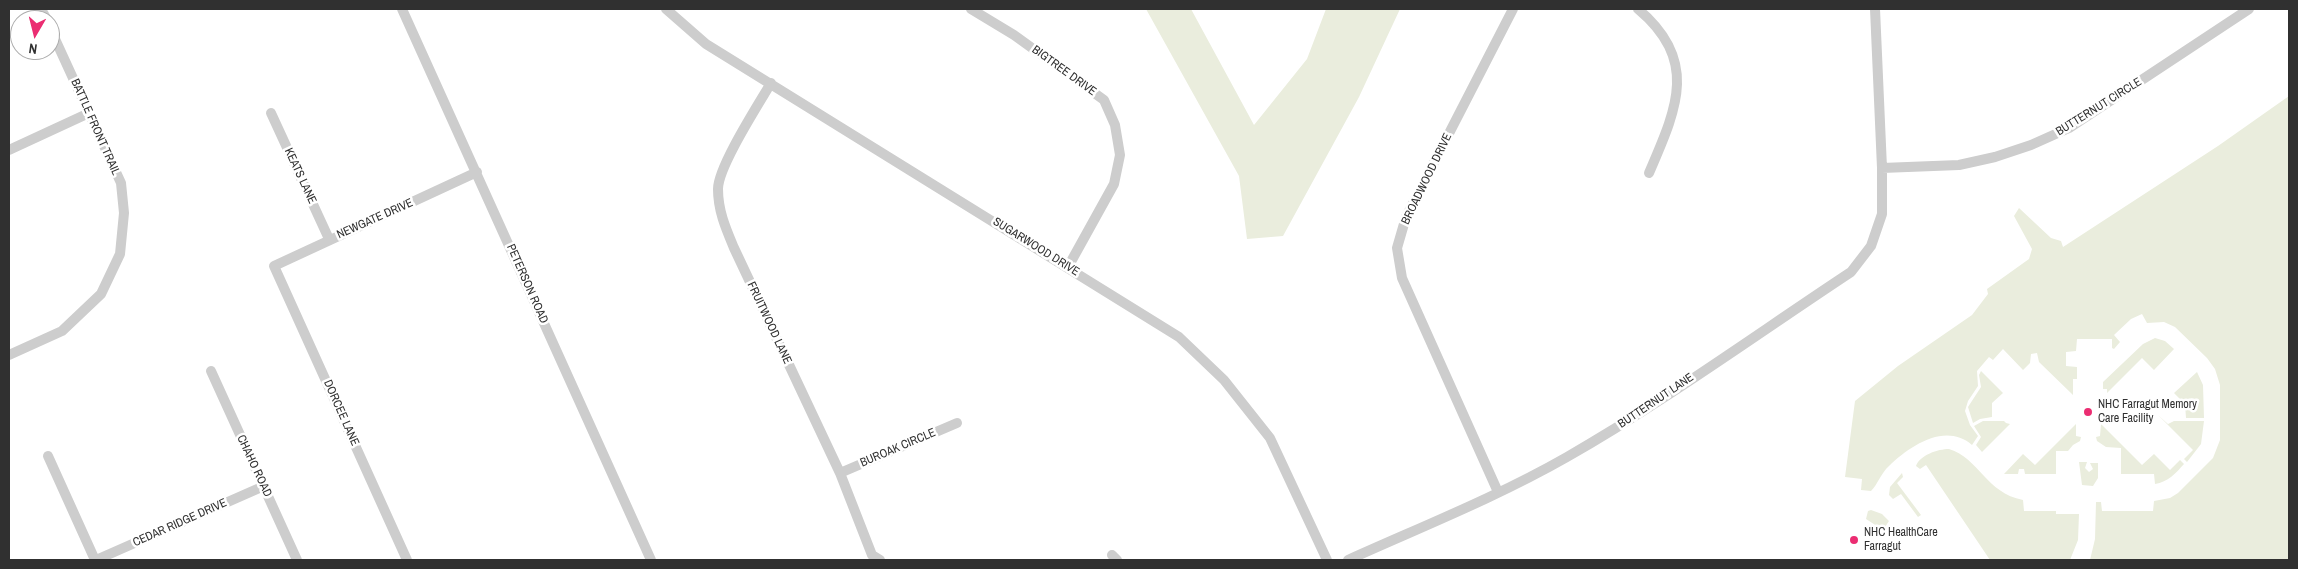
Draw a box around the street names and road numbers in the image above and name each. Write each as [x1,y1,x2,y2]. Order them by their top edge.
street label: BIGTREE DRIVE [1029,43,1099,99]
street label: BUTTERNUT CIRCLE [2053,75,2145,139]
street label: BATTLE FRONT TRAIL [67,77,123,177]
street label: BROADWOOD DRIVE [1399,131,1455,227]
street label: KEATS LANE [281,146,319,206]
street label: NEWGATE DRIVE [335,196,415,242]
street label: SUGARWOOD DRIVE [990,215,1082,279]
street label: PETERSON ROAD [503,242,551,326]
street label: FRUITWOOD LANE [744,280,794,366]
street label: BUTTERNUT LANE [1615,370,1697,432]
street label: DORCEE LANE [320,378,362,448]
street label: BUROAK CIRCLE [858,426,938,470]
street label: CHAHO ROAD [233,433,275,499]
street label: CEDAR RIDGE DRIVE [131,496,229,550]

